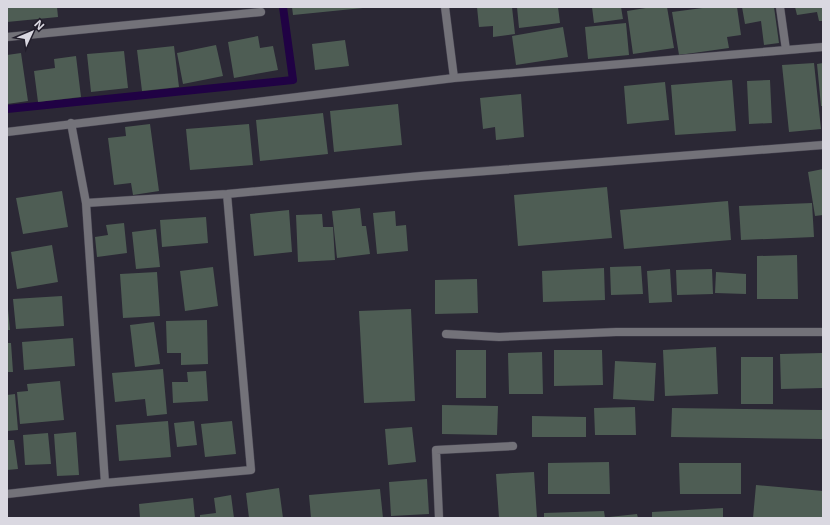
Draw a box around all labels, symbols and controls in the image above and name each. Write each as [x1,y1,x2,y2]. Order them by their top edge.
north arrow [12,12,52,52]
text: N [31,17,47,33]

